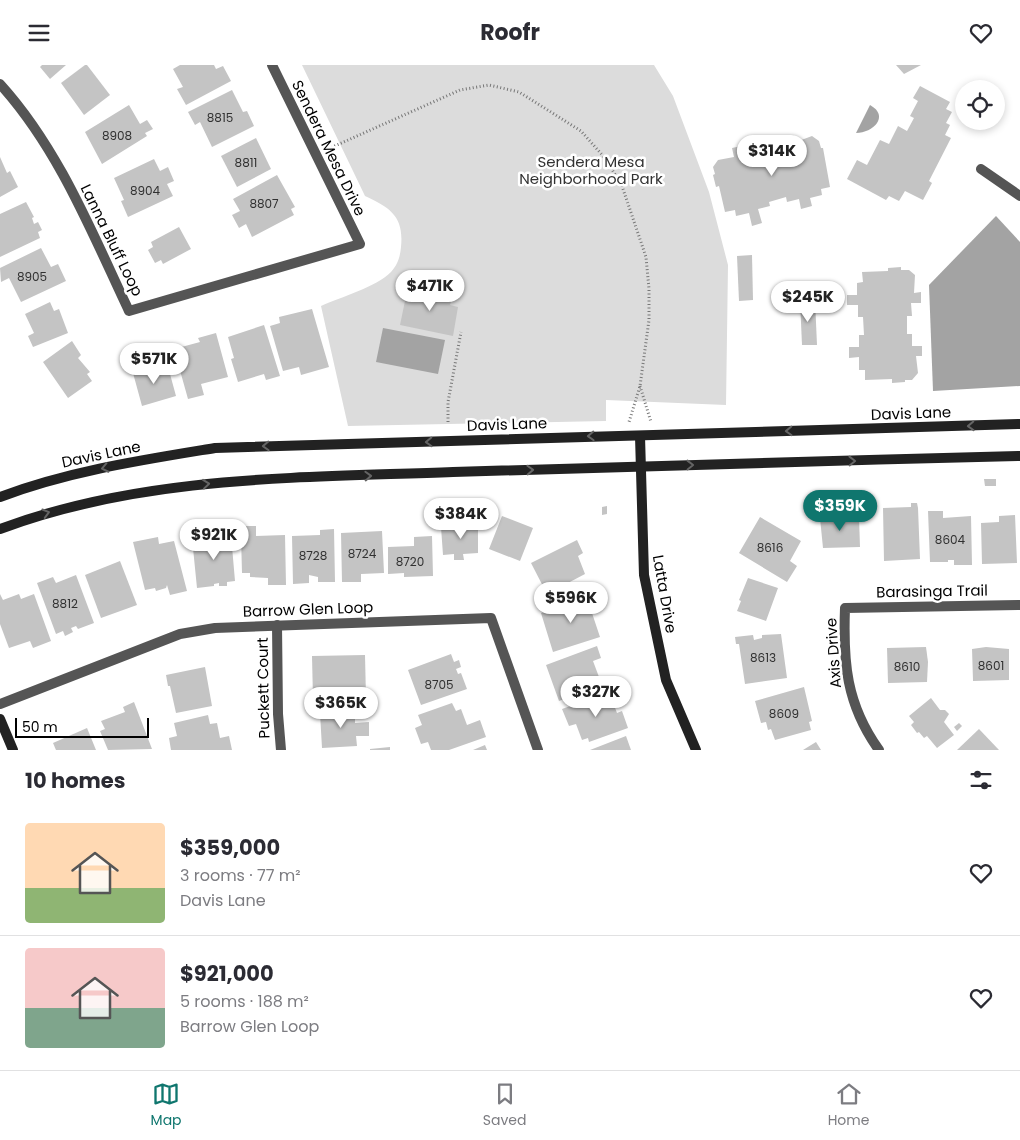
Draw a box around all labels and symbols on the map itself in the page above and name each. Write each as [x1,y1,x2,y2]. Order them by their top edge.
street label: Sendera Mesa Drive [287,77,371,219]
house number: 8815 [207,109,233,126]
house number: 8908 [102,127,132,144]
pin: $314K [737,135,807,177]
park label: Sendera Mesa Neighborhood Park [519,151,663,189]
house number: 8811 [235,154,257,171]
street label: Lanna Bluff Loop [76,181,148,299]
house number: 8904 [130,182,161,199]
house number: 8807 [249,195,279,212]
house number: 8905 [17,268,47,285]
pin: $471K [395,269,465,312]
pin: $245K [773,281,843,323]
pin: $571K [119,343,189,385]
street label: Davis Lane [871,401,951,425]
street label: Davis Lane [467,412,547,436]
one-way arrow [967,420,975,431]
one-way arrow [785,426,793,437]
one-way arrow [587,431,595,442]
street label: Davis Lane [60,435,142,473]
one-way arrow [424,437,432,447]
one-way arrow [262,441,270,452]
one-way arrow [849,455,857,466]
one-way arrow [686,459,694,470]
one-way arrow [101,462,110,472]
one-way arrow [527,464,535,475]
one-way arrow [364,470,372,481]
one-way arrow [202,478,210,489]
pin: $359K [805,489,875,532]
pin: $384K [426,497,496,540]
one-way arrow [42,509,50,519]
pin: $921K [179,519,249,561]
house number: 8604 [935,531,966,548]
house number: 8616 [757,539,783,556]
house number: 8724 [348,545,377,562]
house number: 8728 [299,547,327,564]
house number: 8720 [396,553,424,570]
street label: Latta Drive [648,553,682,635]
street label: Barasinga Trail [876,580,988,602]
pin: $596K [536,581,606,624]
house number: 8812 [52,595,78,612]
street label: Barrow Glen Loop [242,596,374,622]
street label: Axis Drive [820,617,846,689]
street label: Puckett Court [252,637,274,739]
house number: 8613 [750,649,776,666]
house number: 8601 [978,657,1004,674]
house number: 8610 [894,658,920,675]
pin: $327K [561,675,631,718]
house number: 8705 [424,676,454,693]
pin: $365K [306,687,376,729]
house number: 8609 [769,705,799,722]
scale bar [15,715,149,738]

